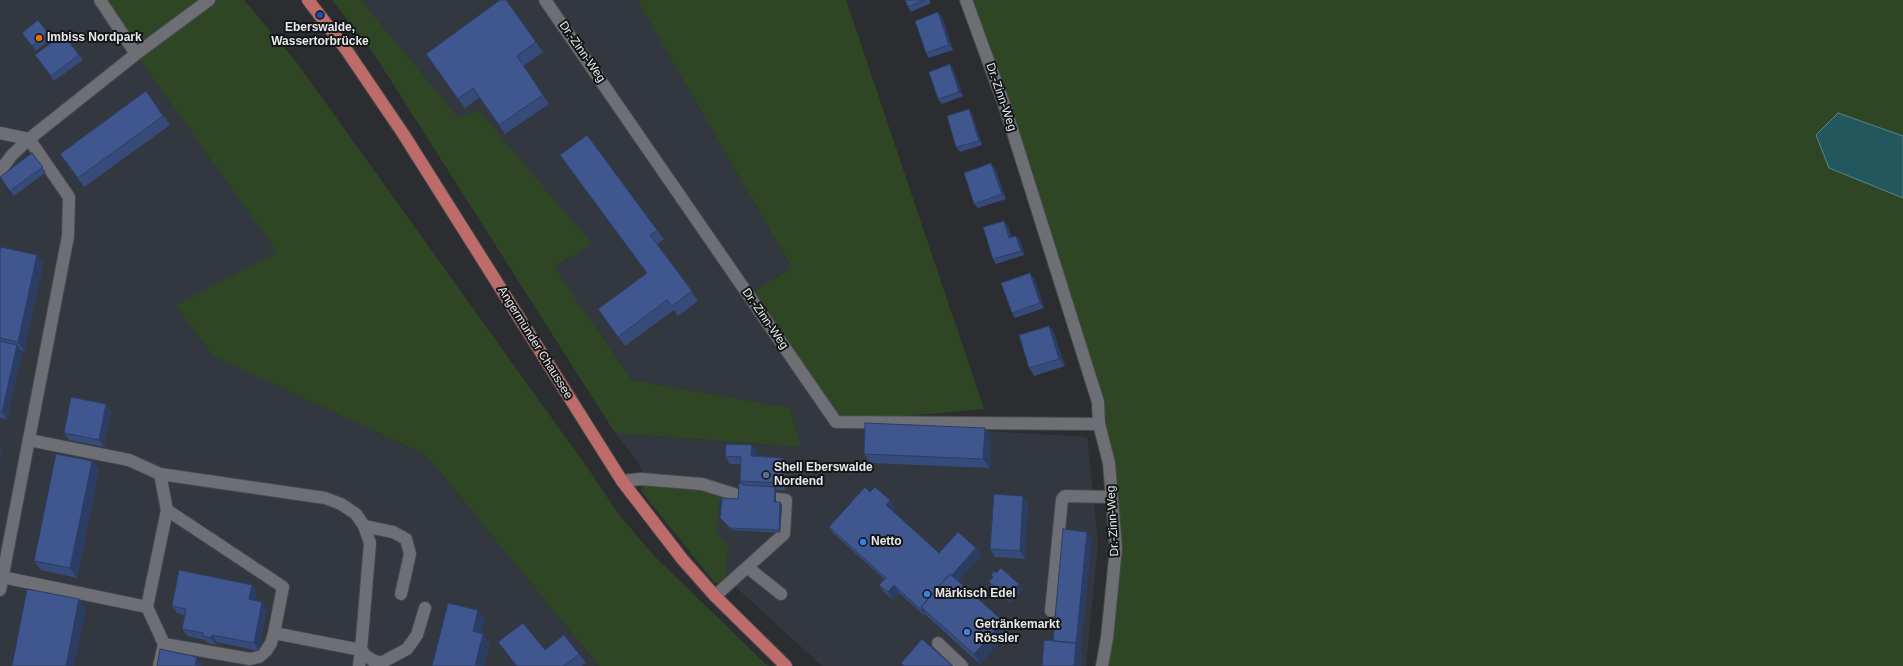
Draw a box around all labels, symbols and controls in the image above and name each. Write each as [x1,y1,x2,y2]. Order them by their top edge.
marker: Eberswalde, Wassertorbrücke [315,10,325,20]
street label: Dr.-Zinn-Weg [556,19,608,85]
place label: Eberswalde, Wassertorbrücke [271,21,369,49]
place label: Imbiss Nordpark [47,31,142,45]
marker: Imbiss Nordpark [34,33,44,43]
street label: Dr.-Zinn-Weg [983,61,1019,133]
street label: Angermünder Chaussee [494,284,576,402]
street label: Dr.-Zinn-Weg [739,286,791,352]
place label: Shell Eberswalde Nordend [774,461,873,489]
marker: Shell Eberswalde Nordend [761,470,771,480]
street label: Dr.-Zinn-Weg [1104,485,1122,557]
place label: Netto [871,535,902,549]
marker: Netto [858,537,868,547]
place label: Märkisch Edel [935,587,1016,601]
marker: Märkisch Edel [922,589,932,599]
place label: Getränkemarkt Rössler [975,618,1060,646]
marker: Getränkemarkt Rössler [962,627,972,637]

